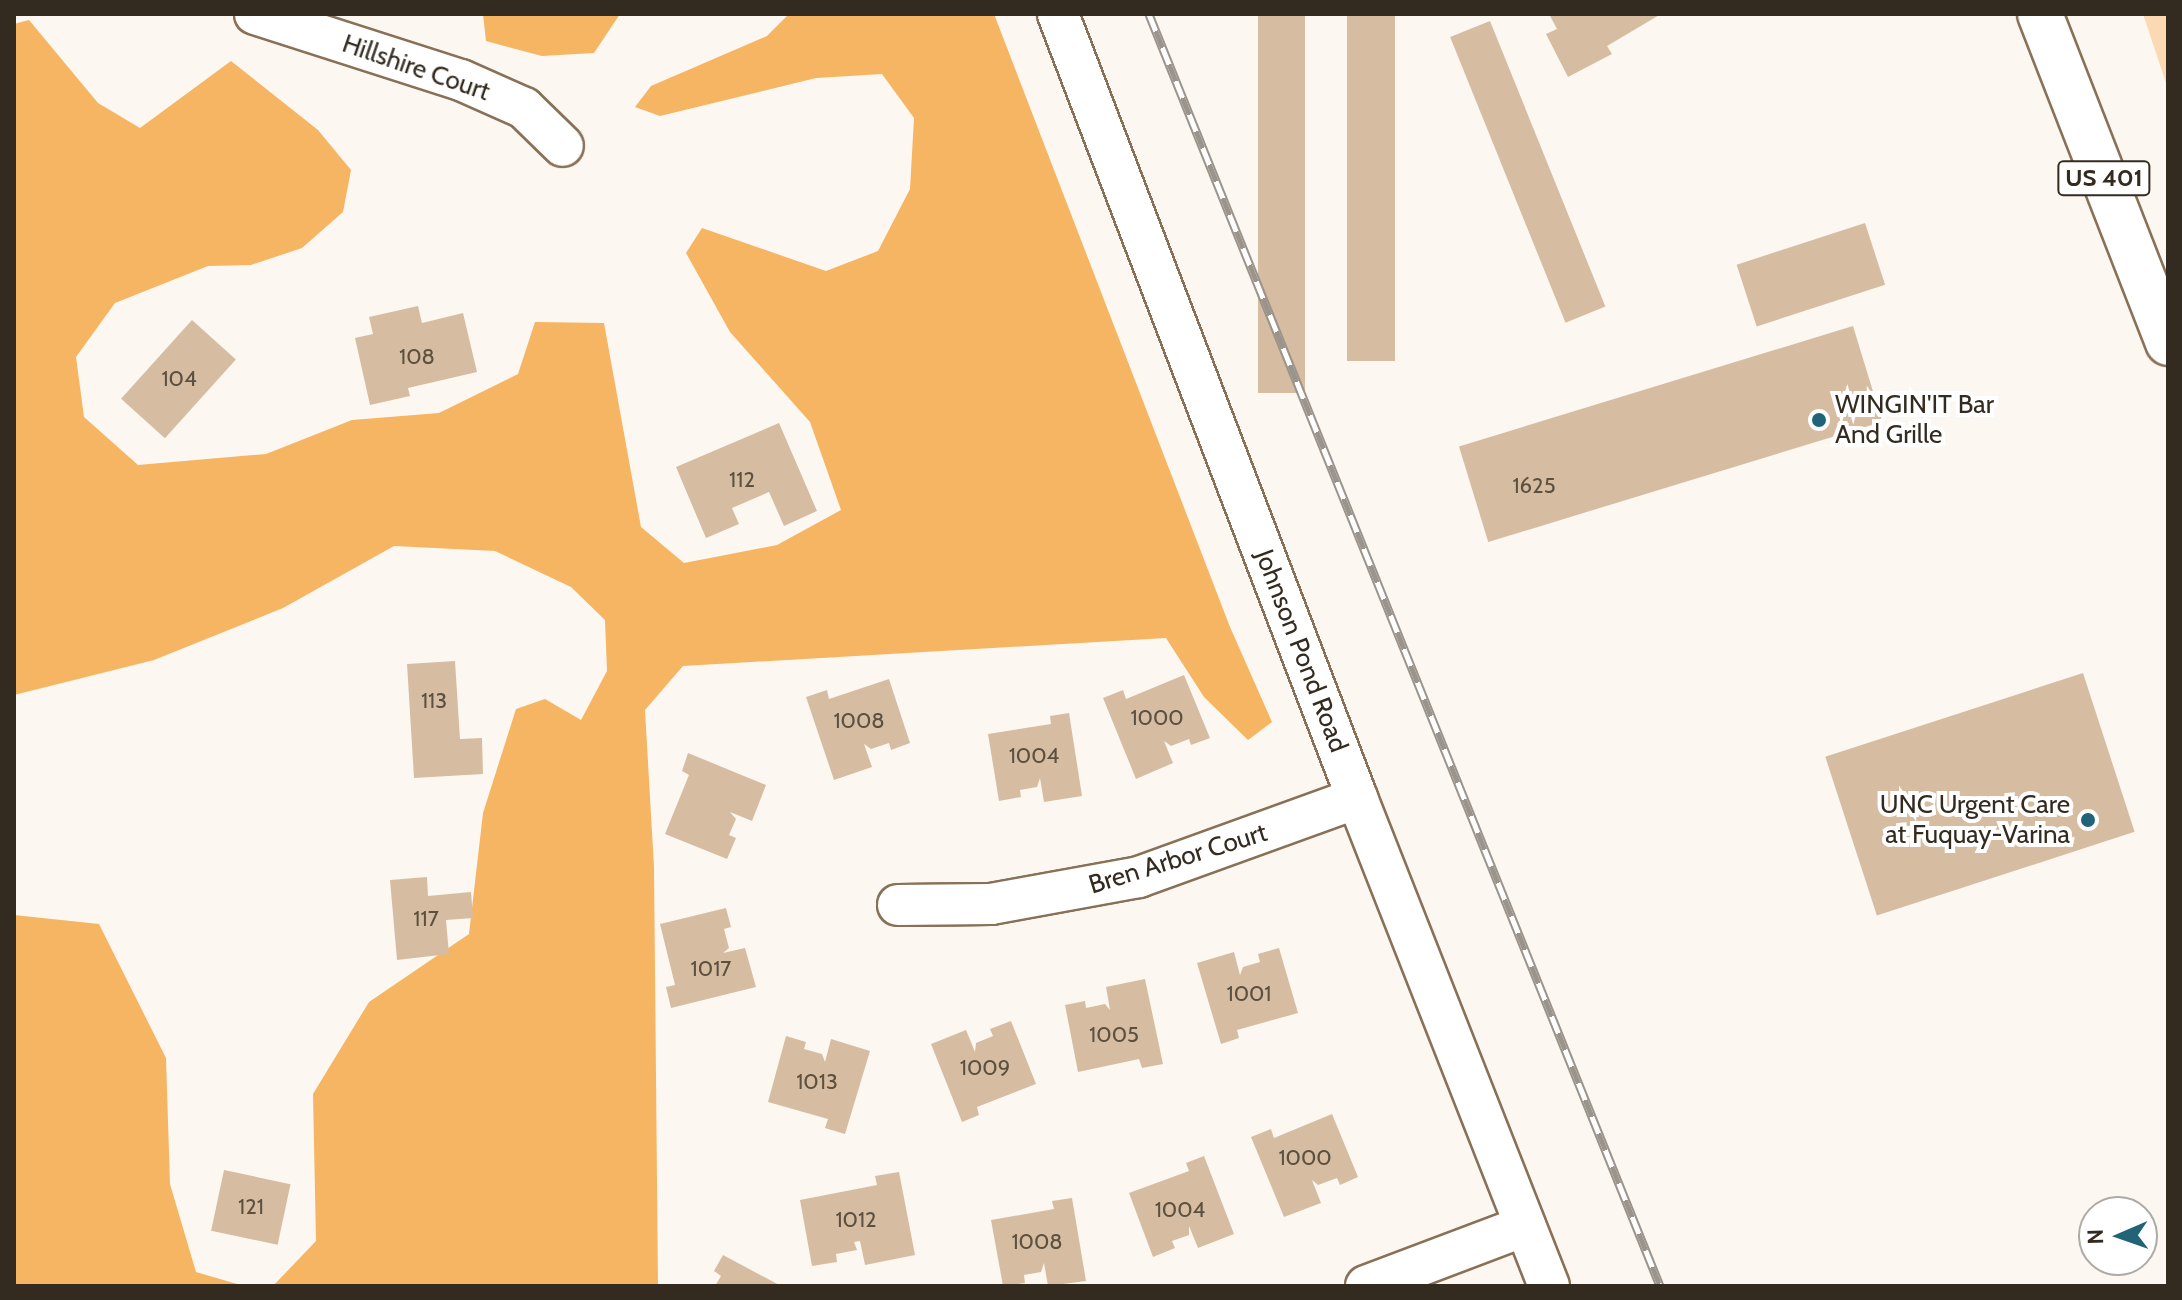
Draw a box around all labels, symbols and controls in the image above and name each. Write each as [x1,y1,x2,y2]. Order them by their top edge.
street label: Hillshire Court [338,28,494,108]
road number: US 401 [2056,158,2152,198]
house number: 108 [399,344,435,370]
house number: 104 [161,366,197,392]
place label: WINGIN'IT Bar And Grille [1835,389,1994,450]
marker: WINGIN'IT Bar And Grille [1810,411,1828,429]
house number: 112 [729,467,755,493]
house number: 1625 [1512,473,1556,499]
street label: Johnson Pond Road [1248,545,1354,757]
house number: 113 [421,688,447,714]
house number: 1000 [1130,705,1184,731]
house number: 1008 [833,708,885,734]
house number: 1004 [1009,743,1059,769]
place label: UNC Urgent Care at Fuquay-Varina [1880,789,2070,850]
marker: UNC Urgent Care at Fuquay-Varina [2077,809,2099,831]
street label: Bren Arbor Court [1085,817,1271,901]
house number: 117 [413,906,439,932]
house number: 1017 [691,956,731,982]
house number: 1001 [1226,981,1272,1007]
house number: 1005 [1089,1022,1139,1048]
house number: 1009 [960,1055,1010,1081]
house number: 1013 [796,1069,838,1095]
house number: 1000 [1278,1145,1332,1171]
house number: 121 [238,1194,264,1220]
north arrow [2078,1196,2158,1276]
house number: 1004 [1155,1197,1205,1223]
house number: 1012 [835,1207,877,1233]
house number: 1008 [1011,1229,1063,1255]
text: N [2082,1229,2109,1245]

